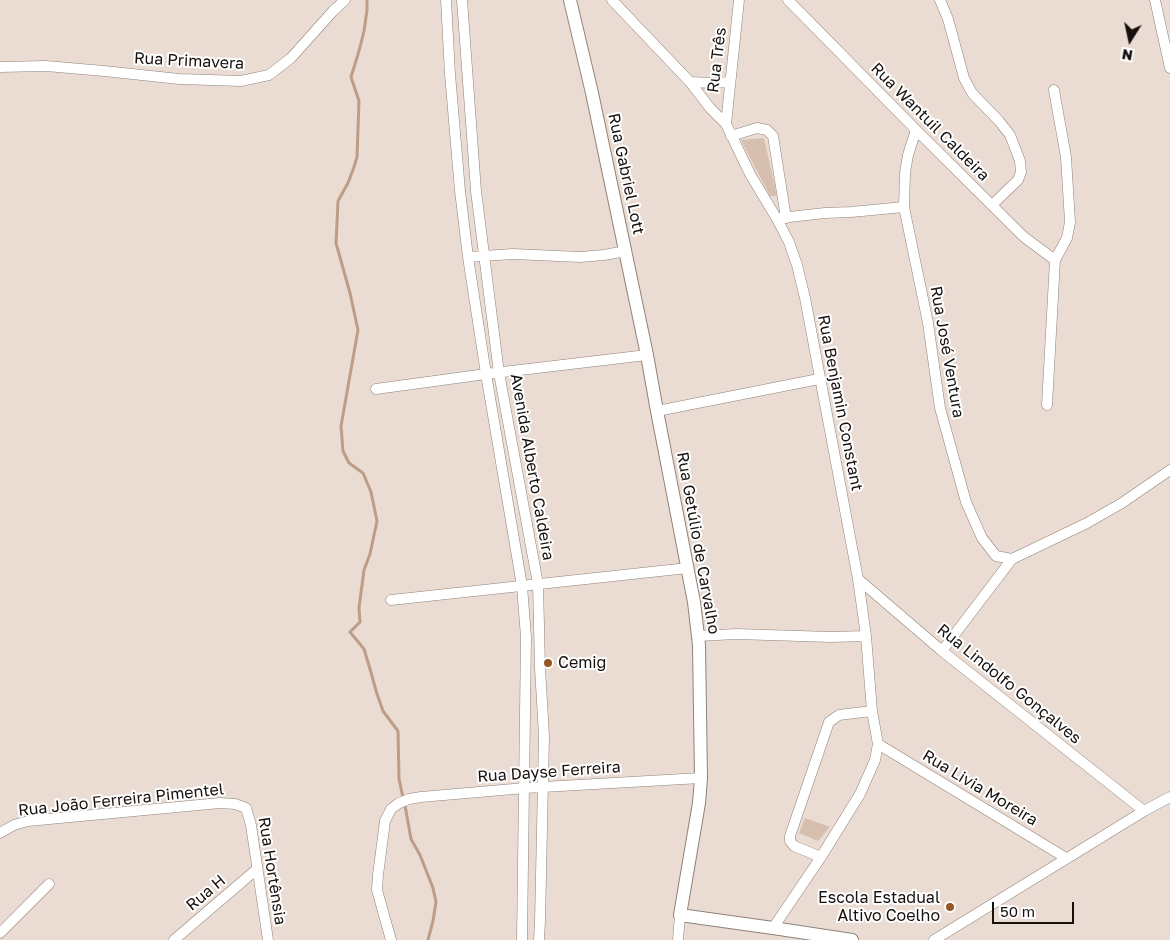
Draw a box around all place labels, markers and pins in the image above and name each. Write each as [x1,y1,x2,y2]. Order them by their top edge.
place label: Cemig [558,653,606,673]
marker: Cemig [542,657,554,669]
place label: Escola Estadual Altivo Coelho [818,888,940,926]
marker: Escola Estadual Altivo Coelho [944,901,956,913]

